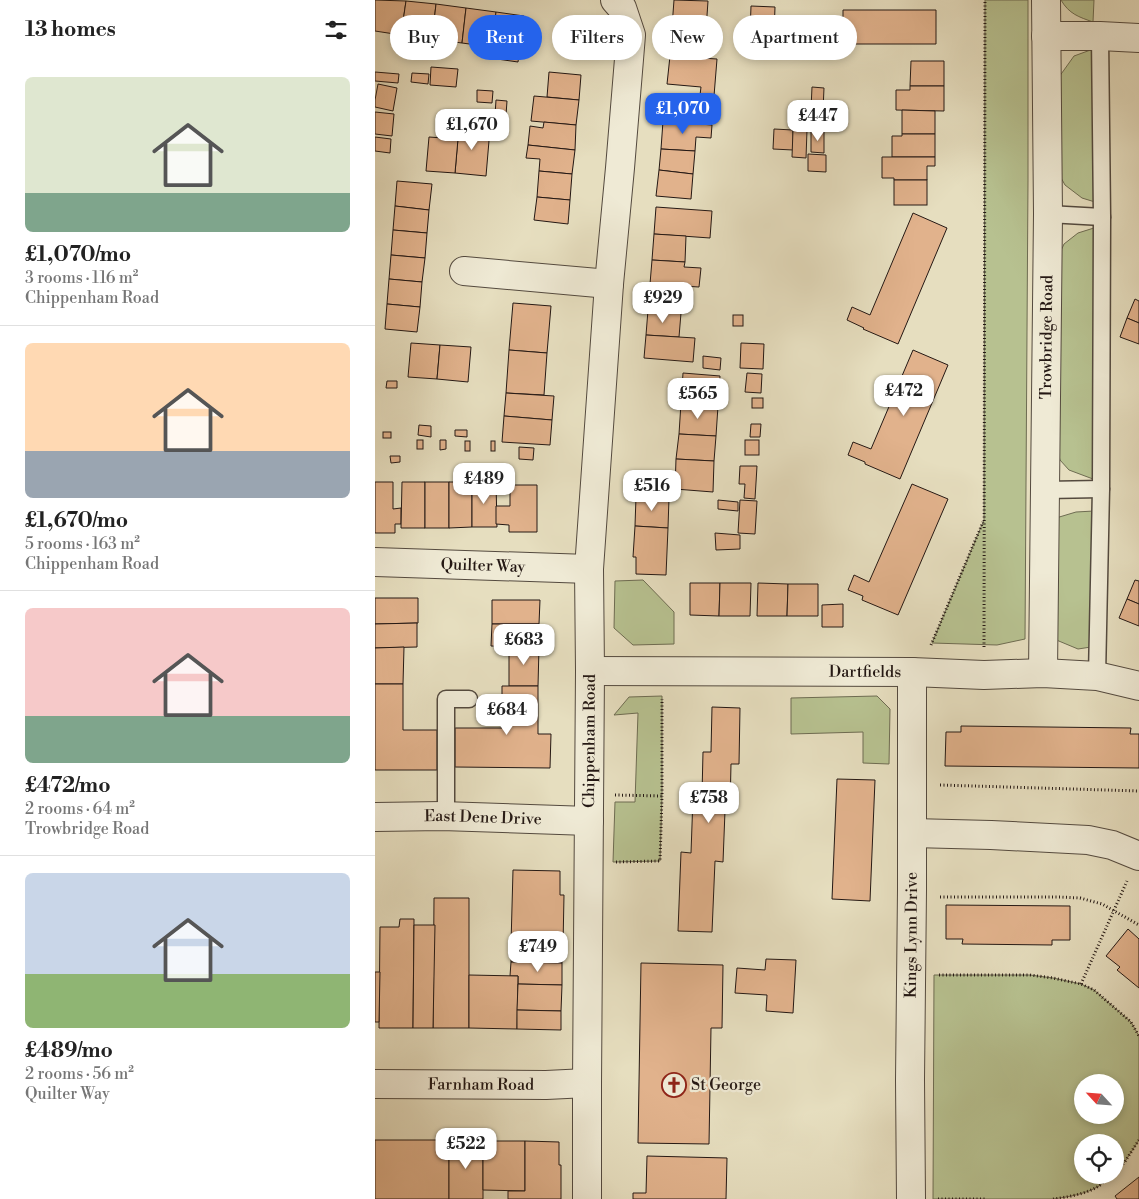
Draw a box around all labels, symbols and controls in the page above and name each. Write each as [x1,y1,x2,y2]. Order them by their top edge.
chip: Buy [390,15,458,60]
chip: Rent [468,15,542,60]
chip: Filters [552,15,642,60]
chip: New [652,15,723,60]
chip: Apartment [733,15,857,60]
icon: filters [322,16,350,44]
text: 13 homes [25,17,116,43]
pin: £1,070 [642,92,724,135]
text: £1,070 [656,99,710,119]
pin: £447 [788,100,848,142]
text: £447 [798,106,838,126]
pin: £1,670 [431,108,513,151]
icon: home [143,110,233,200]
text: £1,670 [446,115,498,135]
text: £1,070/mo [25,242,131,268]
text: 3 rooms · 116 m² [25,268,138,288]
street label: Trowbridge Road [1036,275,1057,399]
pin: £929 [633,282,693,324]
text: Chippenham Road [25,288,159,308]
text: £929 [643,288,683,308]
pin: £472 [874,374,934,417]
icon: home [143,375,233,465]
pin: £565 [668,378,728,420]
text: £472 [885,381,923,401]
text: £565 [679,384,717,404]
pin: £489 [454,462,514,505]
text: £489 [464,469,504,489]
pin: £516 [622,470,682,512]
text: £516 [634,476,670,496]
text: £1,670/mo [25,508,128,534]
text: 5 rooms · 163 m² [25,534,140,554]
text: Chippenham Road [25,554,159,574]
street label: Quilter Way [440,554,526,577]
pin: £683 [494,624,554,666]
text: £683 [505,630,543,650]
icon: home [143,640,233,730]
street label: Dartfields [829,662,901,682]
street label: Chippenham Road [579,674,600,808]
pin: £684 [477,694,537,736]
text: £684 [487,700,527,720]
text: £472/mo [25,773,111,799]
pin: £758 [679,782,739,824]
text: £758 [690,788,728,808]
text: 2 rooms · 64 m² [25,799,135,819]
street label: East Dene Drive [424,806,542,829]
text: Trowbridge Road [25,819,149,839]
street label: Kings Lynn Drive [901,872,922,998]
icon: home [143,905,233,995]
pin: £749 [508,930,568,973]
text: £749 [519,937,557,957]
text: £489/mo [25,1038,113,1064]
text: 2 rooms · 56 m² [25,1064,134,1084]
church icon: St George [661,1072,687,1098]
street label: Farnham Road [428,1074,534,1095]
north arrow [1074,1074,1124,1124]
map controls [1074,1074,1124,1184]
place label: St George [691,1075,761,1095]
text: Quilter Way [25,1084,110,1104]
pin: £522 [436,1128,496,1170]
text: £522 [447,1134,485,1154]
button: locate [1074,1134,1124,1184]

